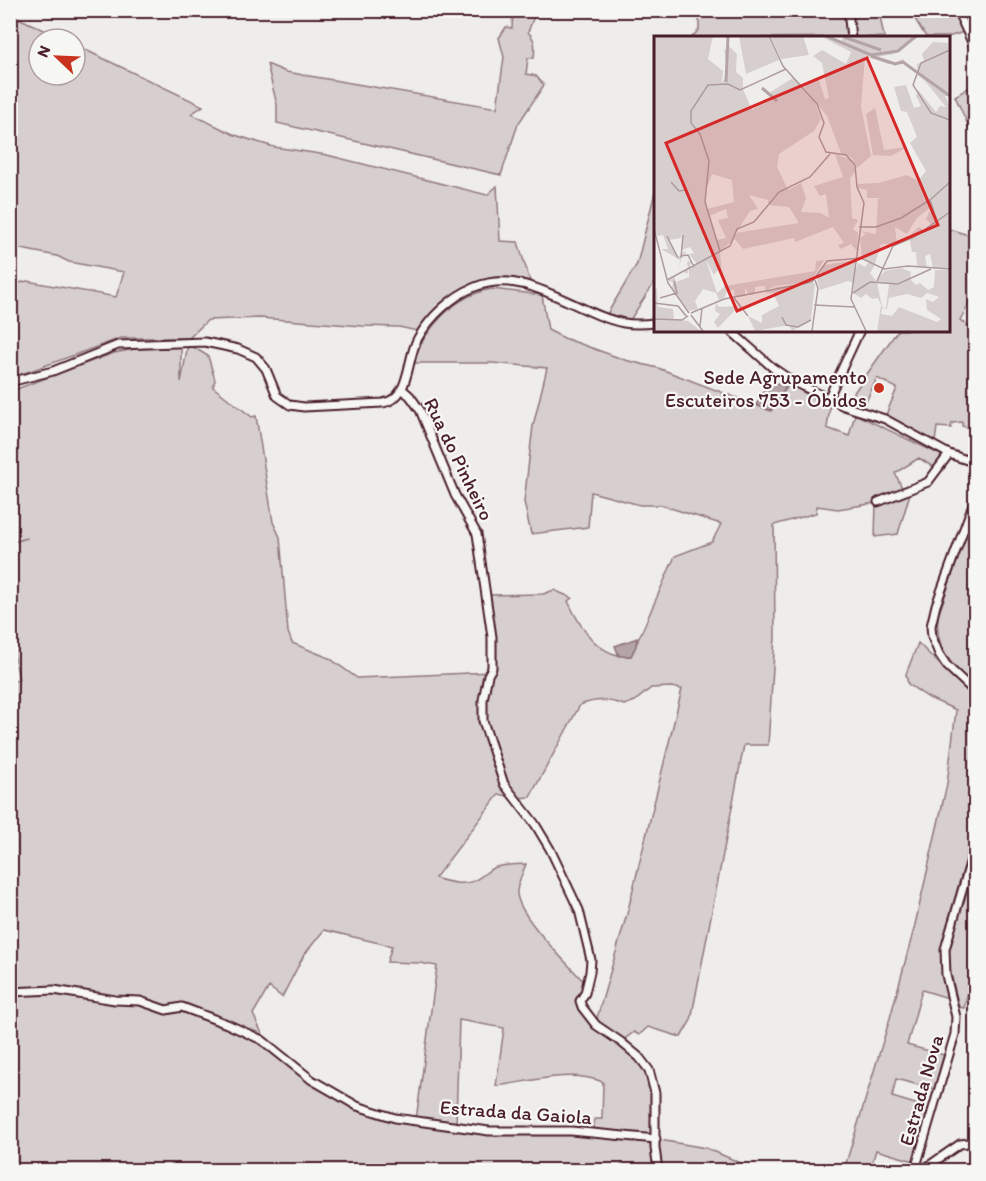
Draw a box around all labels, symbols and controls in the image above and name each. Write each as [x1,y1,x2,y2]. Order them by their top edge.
north arrow [27,27,87,87]
inset map [654,36,950,332]
text: N [33,43,55,60]
place label: Sede Agrupamento Escuteiros 753 - Óbidos [665,365,867,412]
marker: Sede Agrupamento Escuteiros 753 - Óbidos [872,381,886,395]
street label: Rua do Pinheiro [419,394,499,524]
street label: Estrada Nova [894,1031,948,1148]
street label: Estrada da Gaiola [439,1095,593,1129]

